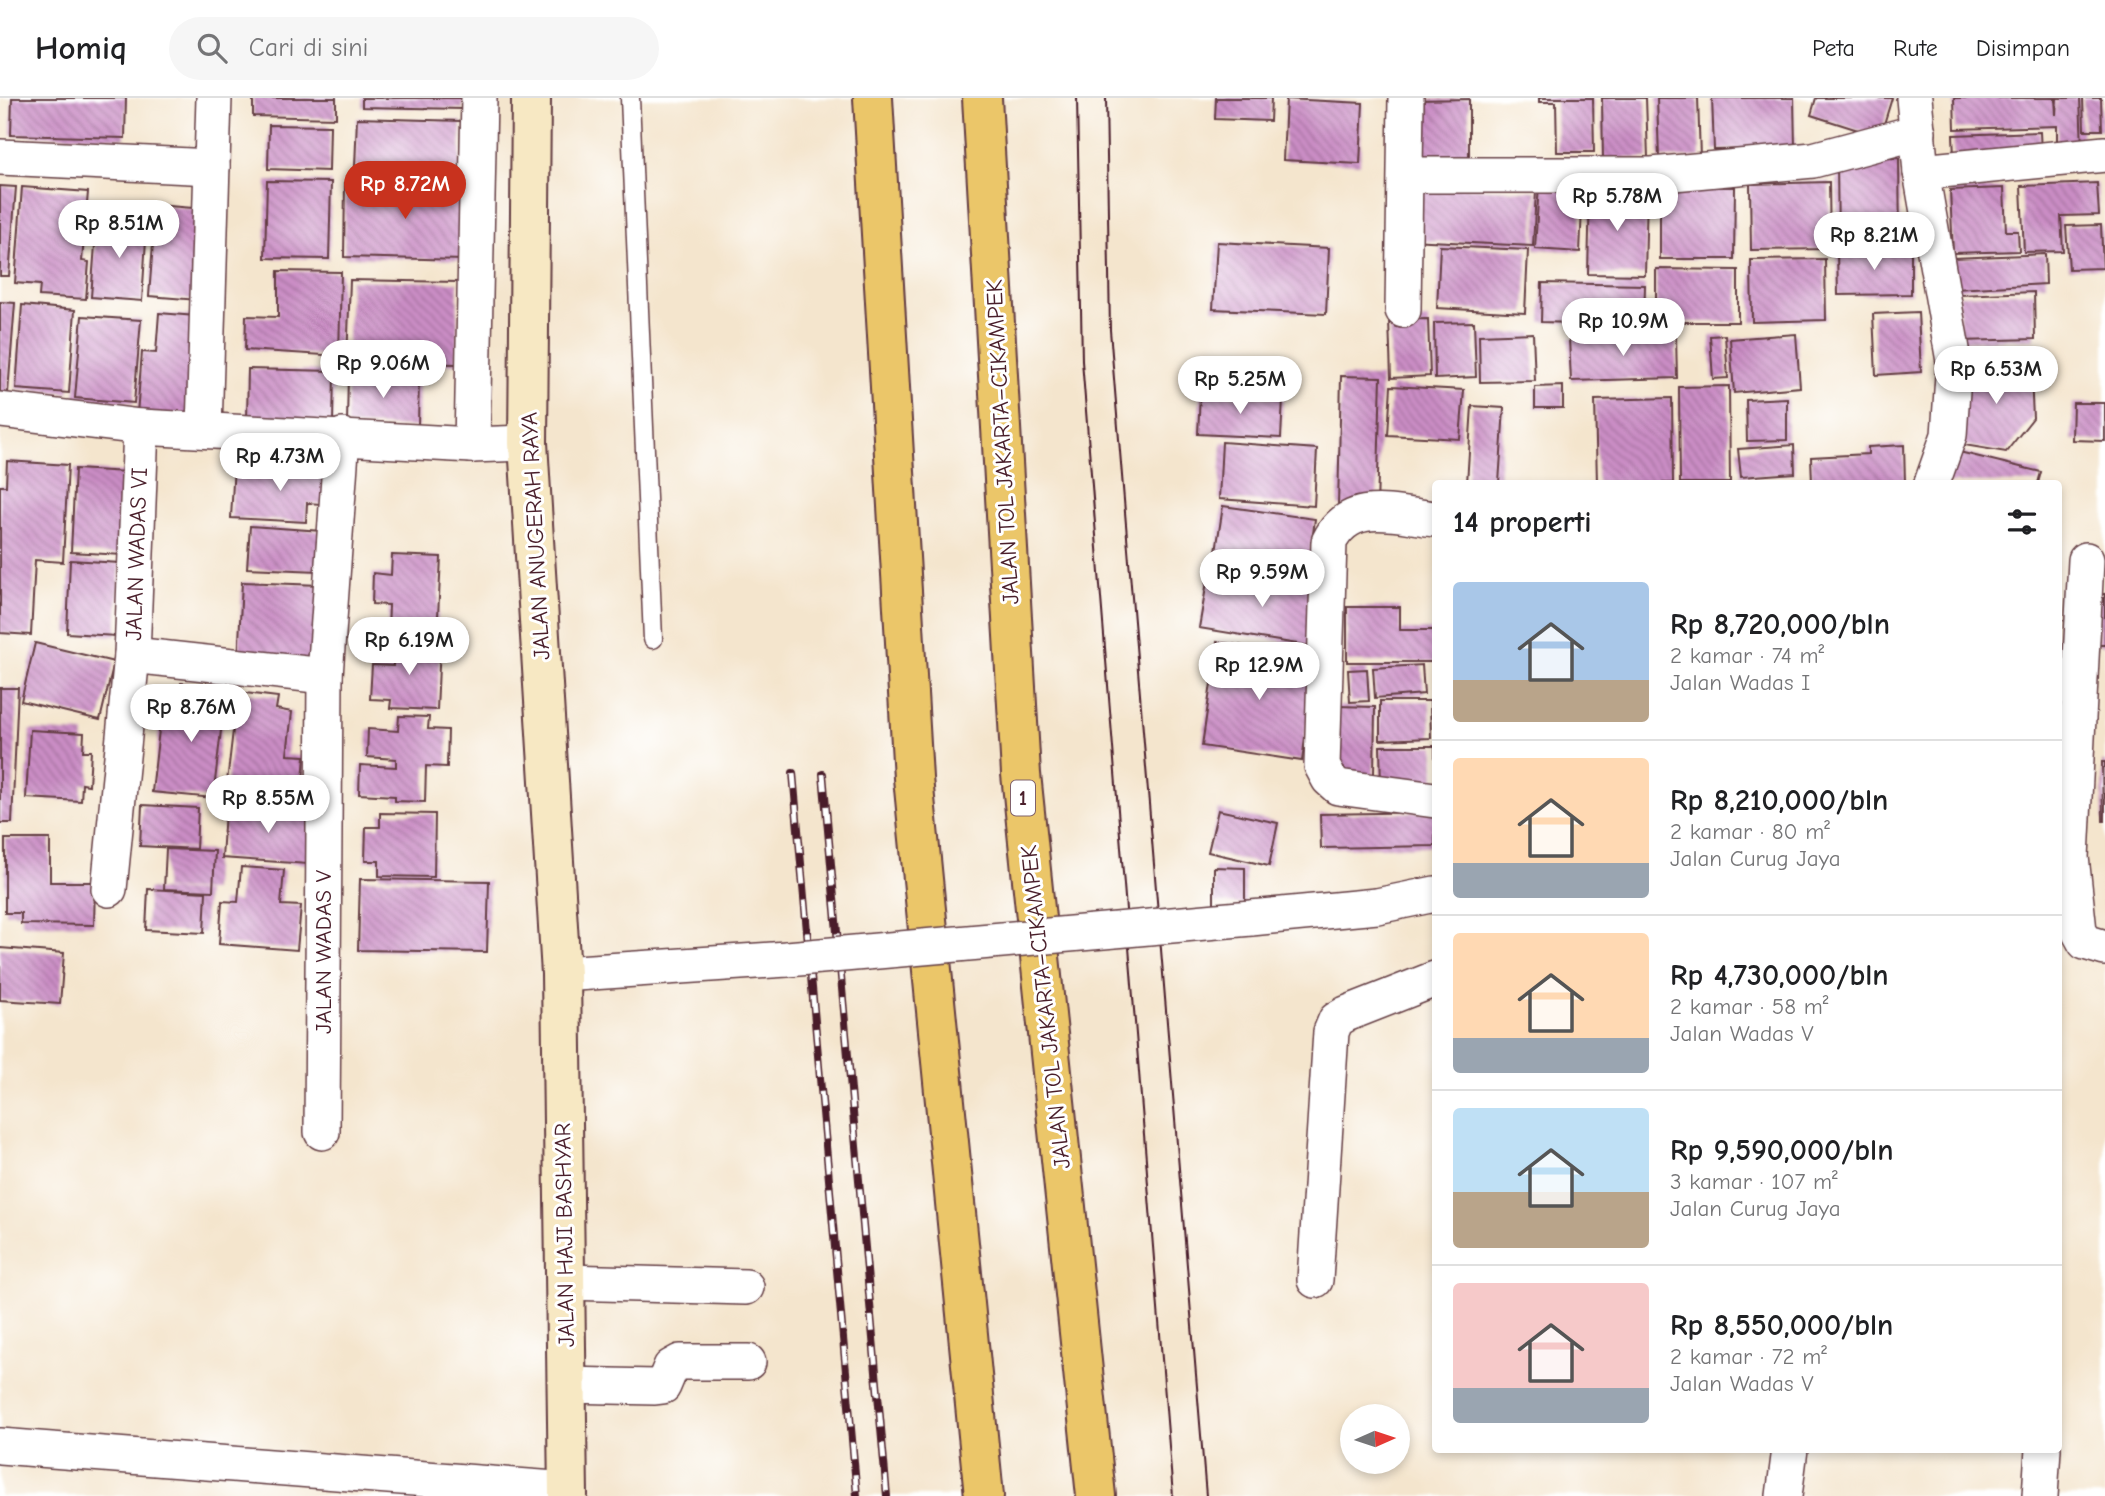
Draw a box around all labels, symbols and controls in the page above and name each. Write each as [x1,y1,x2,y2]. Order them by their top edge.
search box [169,17,659,80]
text: Homiq [35,29,127,67]
icon: search [193,29,231,67]
text: Cari di sini [249,33,368,63]
text: Peta [1812,34,1855,62]
text: Rute [1893,34,1938,62]
text: Disimpan [1976,34,2070,62]
pin: Rp 8.72M [333,162,477,221]
text: Rp 8.72M [360,170,450,197]
pin: Rp 5.78M [1545,174,1689,233]
text: Rp 5.78M [1572,182,1662,209]
pin: Rp 8.51M [47,200,191,260]
text: Rp 8.51M [74,209,164,236]
pin: Rp 8.21M [1802,212,1946,272]
text: Rp 8.21M [1830,221,1918,248]
street label: JALAN TOL JAKARTA–CIKAMPEK [980,279,1024,605]
pin: Rp 10.9M [1551,299,1695,358]
text: Rp 10.9M [1578,307,1668,334]
pin: Rp 9.06M [311,341,455,400]
pin: Rp 6.53M [1924,346,2068,406]
text: Rp 9.06M [336,349,430,376]
text: Rp 6.53M [1950,355,2042,382]
pin: Rp 5.25M [1168,356,1312,416]
text: Rp 5.25M [1194,365,1286,392]
street label: JALAN ANUGERAH RAYA [516,411,555,661]
pin: Rp 4.73M [208,434,352,493]
text: Rp 4.73M [236,442,324,469]
street label: JALAN WADAS VI [120,467,153,641]
icon: filters [2003,503,2041,541]
text: 14 properti [1453,505,1592,540]
pin: Rp 9.59M [1190,550,1334,609]
text: Rp 9.59M [1216,558,1308,585]
text: Rp 8,720,000/bln [1670,607,1890,642]
icon: home [1509,610,1593,694]
pin: Rp 6.19M [337,618,481,677]
text: Rp 6.19M [364,626,454,653]
pin: Rp 12.9M [1187,642,1331,702]
text: 2 kamar · 74 m² [1670,642,1824,669]
text: Rp 12.9M [1215,651,1303,678]
text: Jalan Wadas I [1670,669,1810,696]
pin: Rp 8.76M [119,684,263,744]
text: Rp 8.76M [146,693,236,720]
pin: Rp 8.55M [196,776,340,835]
road number: 1 [1011,780,1035,816]
text: Rp 8,210,000/bln [1670,783,1888,818]
text: Rp 8.55M [222,784,314,811]
icon: home [1509,786,1593,870]
text: 2 kamar · 80 m² [1670,818,1830,845]
street label: JALAN TOL JAKARTA–CIKAMPEK [1015,844,1076,1170]
text: Jalan Curug Jaya [1670,845,1841,872]
street label: JALAN WADAS V [310,869,337,1034]
text: Rp 4,730,000/bln [1670,958,1889,993]
icon: home [1509,961,1593,1045]
text: 2 kamar · 58 m² [1670,993,1828,1020]
text: Jalan Wadas V [1670,1020,1814,1047]
street label: JALAN HAJI BASHYAR [549,1122,580,1347]
text: Rp 9,590,000/bln [1670,1133,1893,1168]
icon: home [1509,1136,1593,1220]
text: 3 kamar · 107 m² [1670,1168,1838,1195]
text: Jalan Curug Jaya [1670,1195,1841,1222]
text: Rp 8,550,000/bln [1670,1308,1893,1343]
icon: home [1509,1311,1593,1395]
text: 2 kamar · 72 m² [1670,1343,1827,1370]
text: Jalan Wadas V [1670,1370,1814,1397]
north arrow [1340,1404,1410,1474]
map controls [1340,1404,1410,1474]

